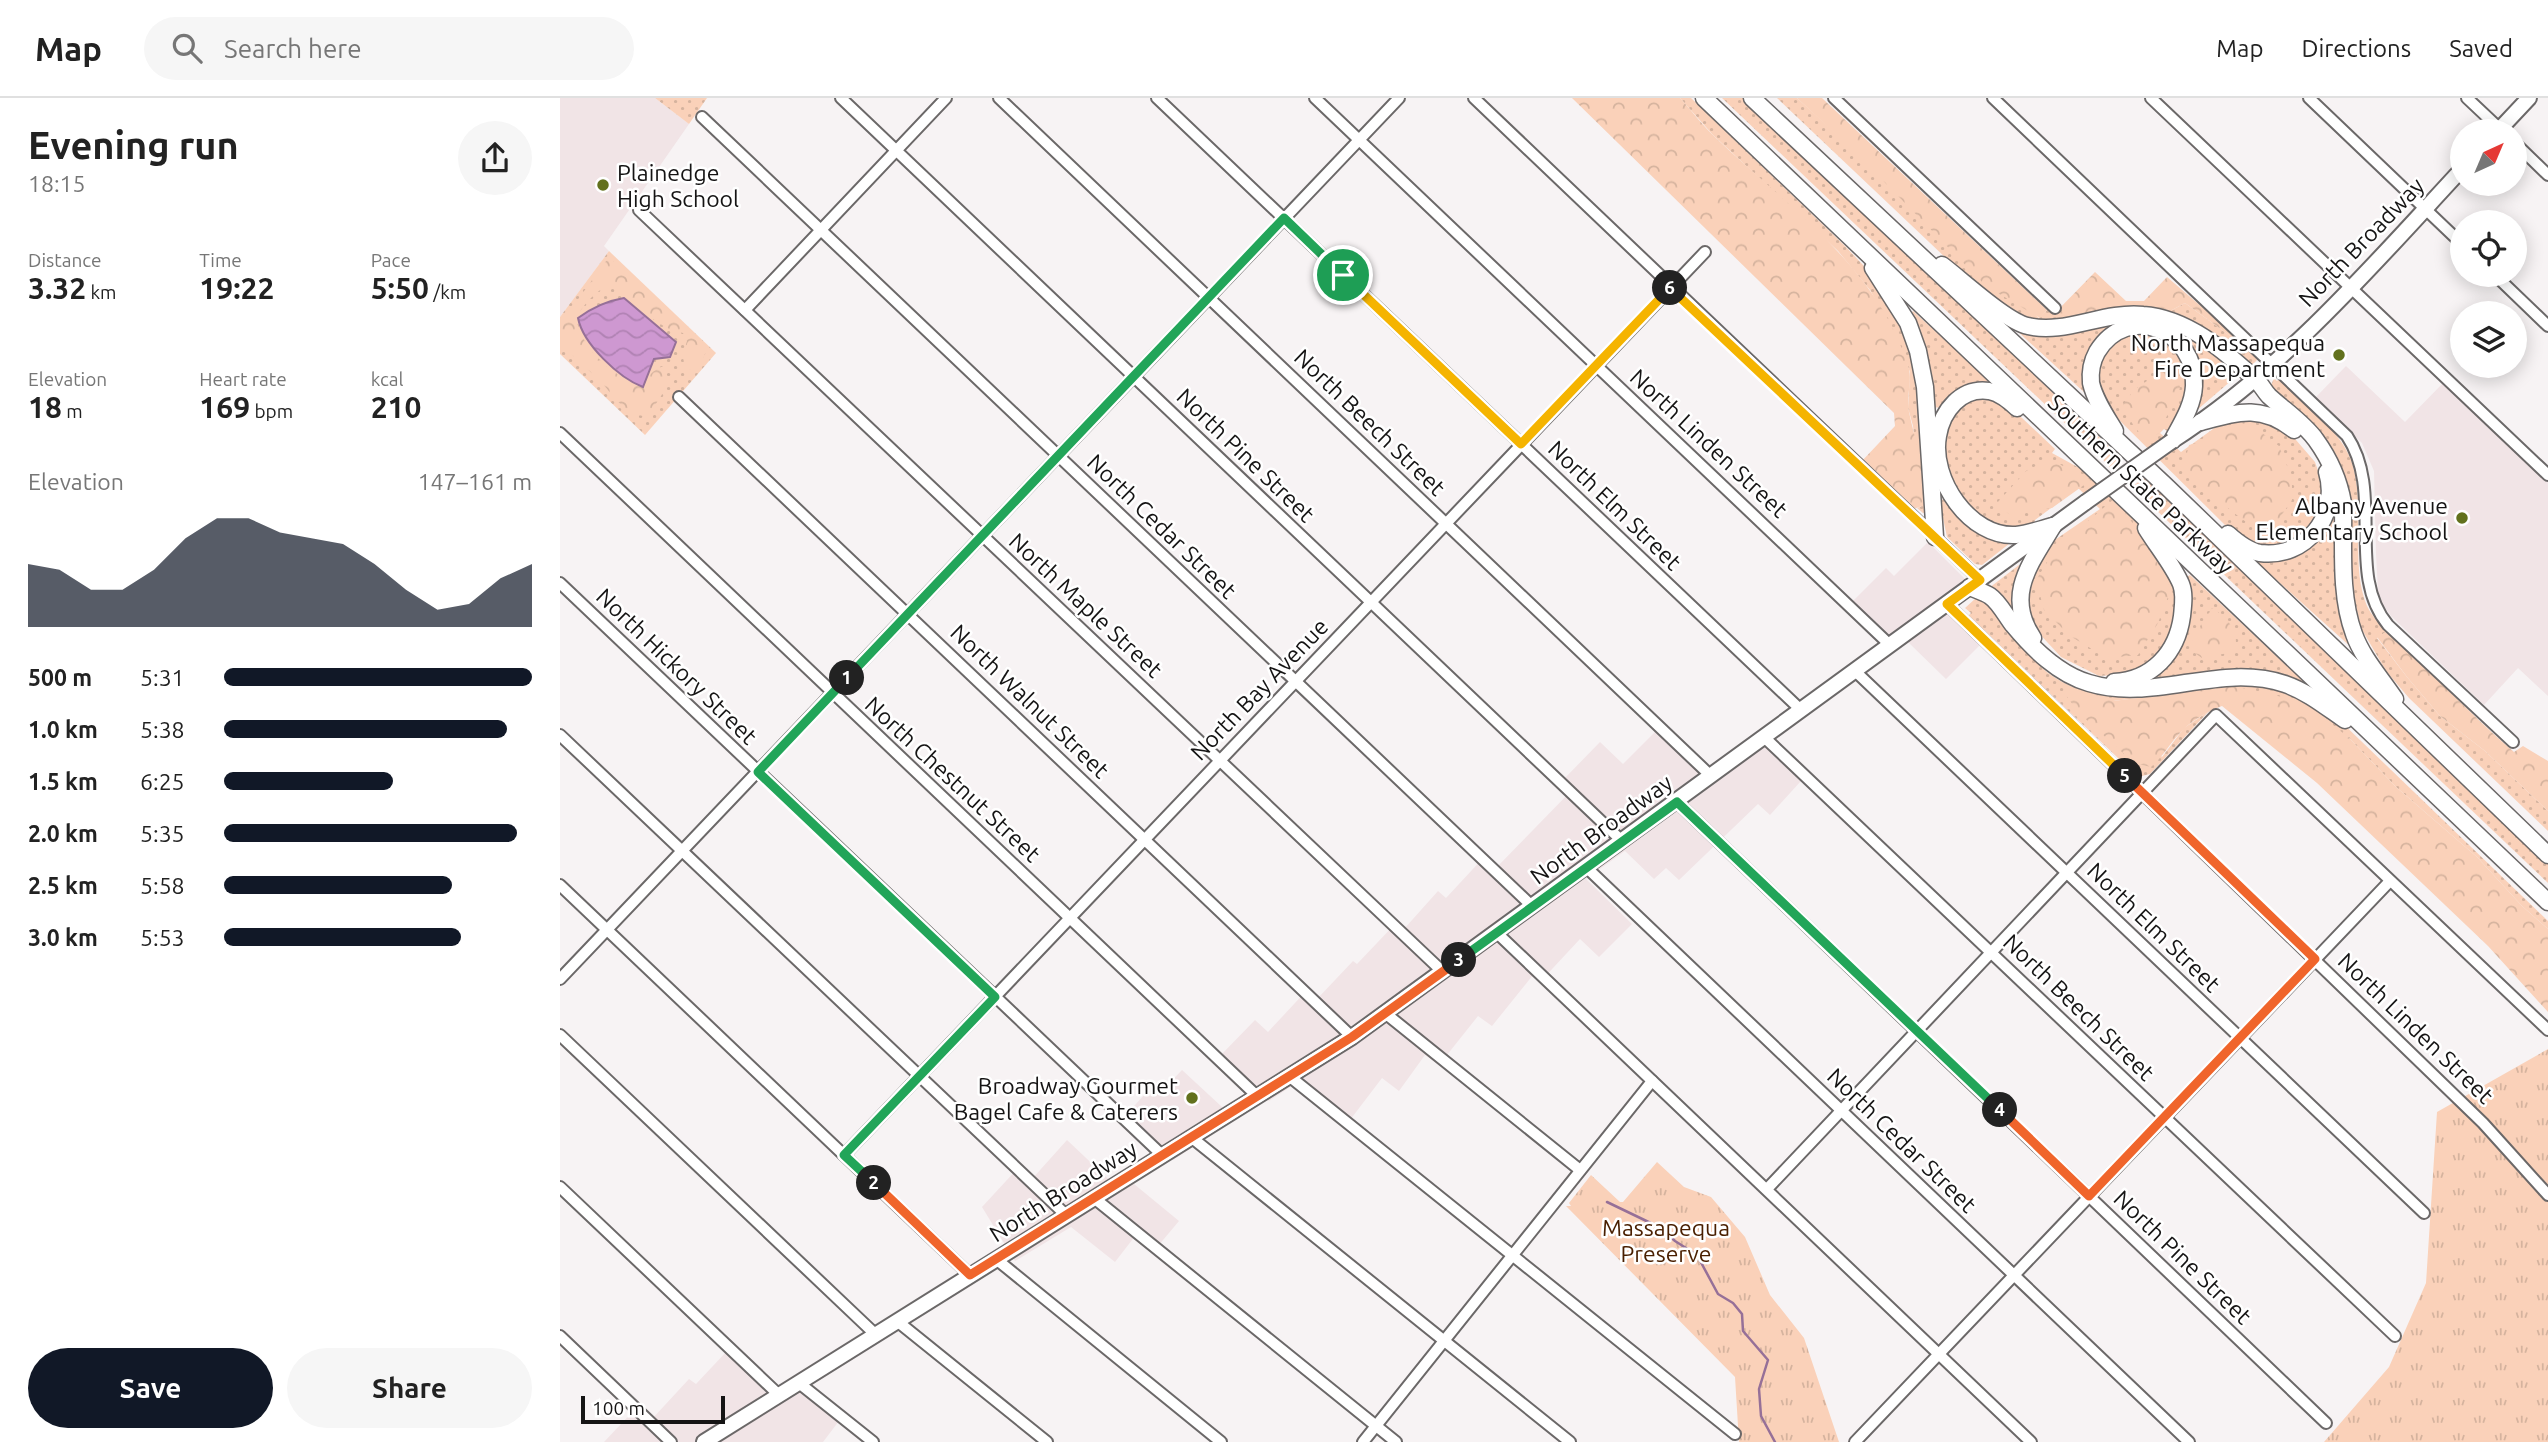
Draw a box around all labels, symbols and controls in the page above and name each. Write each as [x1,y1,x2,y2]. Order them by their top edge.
search box [144,17,634,80]
icon: search [168,29,206,67]
text: Map [35,30,102,67]
text: Search here [224,34,362,63]
text: Map [2216,35,2263,62]
text: Directions [2301,35,2411,62]
text: Saved [2449,35,2513,62]
north arrow [2450,119,2527,196]
map controls [2450,119,2527,378]
button: share [458,121,532,195]
text: Evening run [28,124,239,166]
place label: Plainedge High School [617,160,739,211]
text: 18:15 [28,171,86,196]
street label: North Broadway [2293,173,2429,311]
marker: Plainedge High School [595,177,611,193]
button: locate [2450,210,2527,287]
pin [1313,245,1373,305]
text: Distance [28,249,102,271]
text: Time [199,249,242,271]
text: Pace [371,249,411,271]
icon: arrive [1324,256,1362,294]
pin: 6 [1652,270,1688,306]
text: 3.32 [28,271,86,305]
text: 19:22 [199,271,274,305]
text: 5:50 [371,271,429,305]
text: 6 [1664,276,1675,298]
text: km [86,281,116,303]
text: /km [429,281,466,303]
button: layers [2450,301,2527,378]
place label: North Massapequa Fire Department [2131,330,2325,381]
street label: North Beech Street [1290,344,1450,500]
marker: North Massapequa Fire Department [2331,347,2347,363]
street label: North Linden Street [1625,364,1793,522]
text: Elevation [28,368,107,390]
text: Heart rate [199,368,287,390]
text: kcal [371,368,403,390]
street label: North Pine Street [1172,383,1320,527]
street label: Southern State Parkway [2044,389,2238,579]
text: 18 [28,390,62,424]
text: 169 [199,390,250,424]
text: 210 [371,390,421,424]
text: m [62,400,83,422]
text: bpm [250,400,293,422]
street label: North Elm Street [1544,435,1686,575]
street label: North Cedar Street [1083,449,1241,603]
text: Elevation [28,469,124,494]
text: 147–161 m [418,469,532,494]
place label: Albany Avenue Elementary School [2255,493,2448,544]
marker: Albany Avenue Elementary School [2454,510,2470,526]
street label: North Maple Street [1005,528,1167,682]
street label: North Hickory Street [592,583,762,749]
street label: North Bay Avenue [1185,613,1333,765]
street label: North Walnut Street [946,619,1114,783]
pin: 1 [830,660,864,696]
text: 500 m [28,665,92,690]
text: 5:31 [140,665,185,690]
text: 1 [841,666,852,688]
street label: North Chestnut Street [860,692,1046,866]
text: 1.0 km [28,717,98,742]
text: 5:38 [140,717,185,742]
pin: 5 [2108,758,2142,794]
text: 5 [2119,764,2130,786]
text: 1.5 km [28,769,98,794]
text: 6:25 [140,769,185,794]
street label: North Broadway [1525,769,1677,889]
text: 2.0 km [28,821,98,846]
text: 5:35 [140,821,185,846]
street label: North Elm Street [2083,857,2225,997]
text: 2.5 km [28,873,98,898]
text: 5:58 [140,873,185,898]
text: 3.0 km [28,925,98,950]
text: 5:53 [140,925,185,950]
street label: North Beech Street [1999,929,2159,1085]
pin: 3 [1441,942,1476,978]
text: 3 [1453,948,1464,970]
street label: North Linden Street [2334,948,2498,1108]
street label: North Cedar Street [1823,1063,1981,1217]
place label: Broadway Gourmet Bagel Cafe & Caterers [954,1073,1178,1124]
marker: Broadway Gourmet Bagel Cafe & Caterers [1184,1090,1200,1106]
pin: 4 [1982,1093,2018,1128]
text: 4 [1994,1098,2005,1120]
street label: North Broadway [985,1136,1141,1246]
pin: 2 [856,1166,892,1200]
text: 2 [868,1171,879,1193]
street label: North Pine Street [2109,1185,2257,1329]
park label: Massapequa Preserve [1602,1215,1730,1266]
button: Save [28,1348,273,1428]
button: Share [287,1348,532,1428]
scale bar [581,1393,724,1425]
text: 100 m [592,1397,645,1419]

